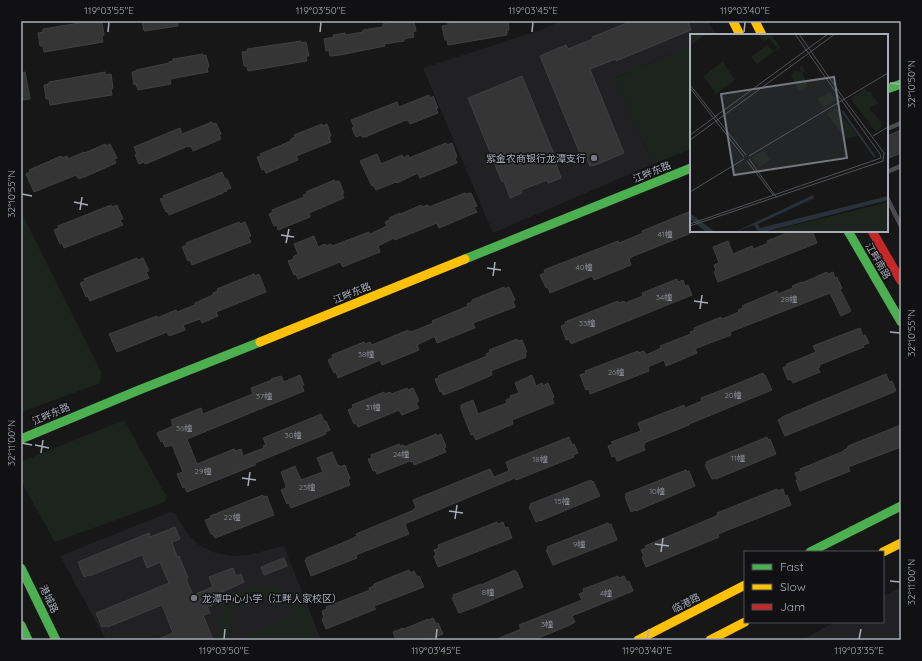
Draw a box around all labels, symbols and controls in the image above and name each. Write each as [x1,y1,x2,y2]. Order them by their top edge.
text: 119°03'55"E [84,4,134,17]
text: 119°03'50"E [296,4,346,17]
text: 119°03'45"E [508,4,558,17]
text: 119°03'40"E [720,4,770,17]
inset map [690,34,888,232]
text: 32°10'50"N [905,60,918,108]
place label: 紫金农商银行龙潭支行 [486,152,586,165]
marker: 紫金农商银行龙潭支行 [589,153,599,163]
street label: 江畔东路 [631,158,673,186]
text: 32°10'55"N [5,170,18,218]
house number: 41幢 [657,229,673,239]
street label: 江畔南路 [862,240,894,282]
house number: 40幢 [576,262,592,272]
street label: 江畔东路 [331,279,373,307]
house number: 34幢 [656,292,672,302]
house number: 28幢 [781,294,797,304]
text: 32°10'55"N [905,309,918,357]
house number: 33幢 [579,318,595,328]
house number: 38幢 [358,349,374,359]
house number: 26幢 [608,367,624,377]
house number: 20幢 [724,390,742,400]
house number: 37幢 [256,391,272,401]
street label: 江畔东路 [30,400,72,428]
house number: 31幢 [365,402,381,412]
text: 32°11'00"N [5,420,18,466]
house number: 36幢 [176,423,192,433]
house number: 30幢 [285,430,301,440]
house number: 24幢 [393,449,409,459]
house number: 11幢 [731,453,745,463]
house number: 18幢 [532,454,548,464]
house number: 29幢 [195,466,211,476]
house number: 23幢 [299,482,315,492]
house number: 10幢 [649,486,665,496]
house number: 15幢 [554,496,570,506]
house number: 22幢 [224,512,240,522]
house number: 9幢 [573,539,585,549]
legend [744,551,884,623]
text: Fast [780,559,804,574]
text: 32°11'00"N [905,559,918,605]
text: Slow [780,579,806,594]
street label: 港城路 [37,583,61,615]
house number: 8幢 [482,587,494,597]
house number: 4幢 [600,588,612,598]
street label: 临港路 [670,590,702,616]
place label: 龙潭中心小学（江畔人家校区） [202,592,342,605]
marker: 龙潭中心小学（江畔人家校区） [189,593,199,603]
text: Jam [780,599,805,614]
house number: 3幢 [541,619,553,629]
text: 119°03'50"E [199,644,249,657]
text: 119°03'45"E [411,644,461,657]
text: 119°03'40"E [622,644,672,657]
text: 119°03'35"E [834,644,884,657]

